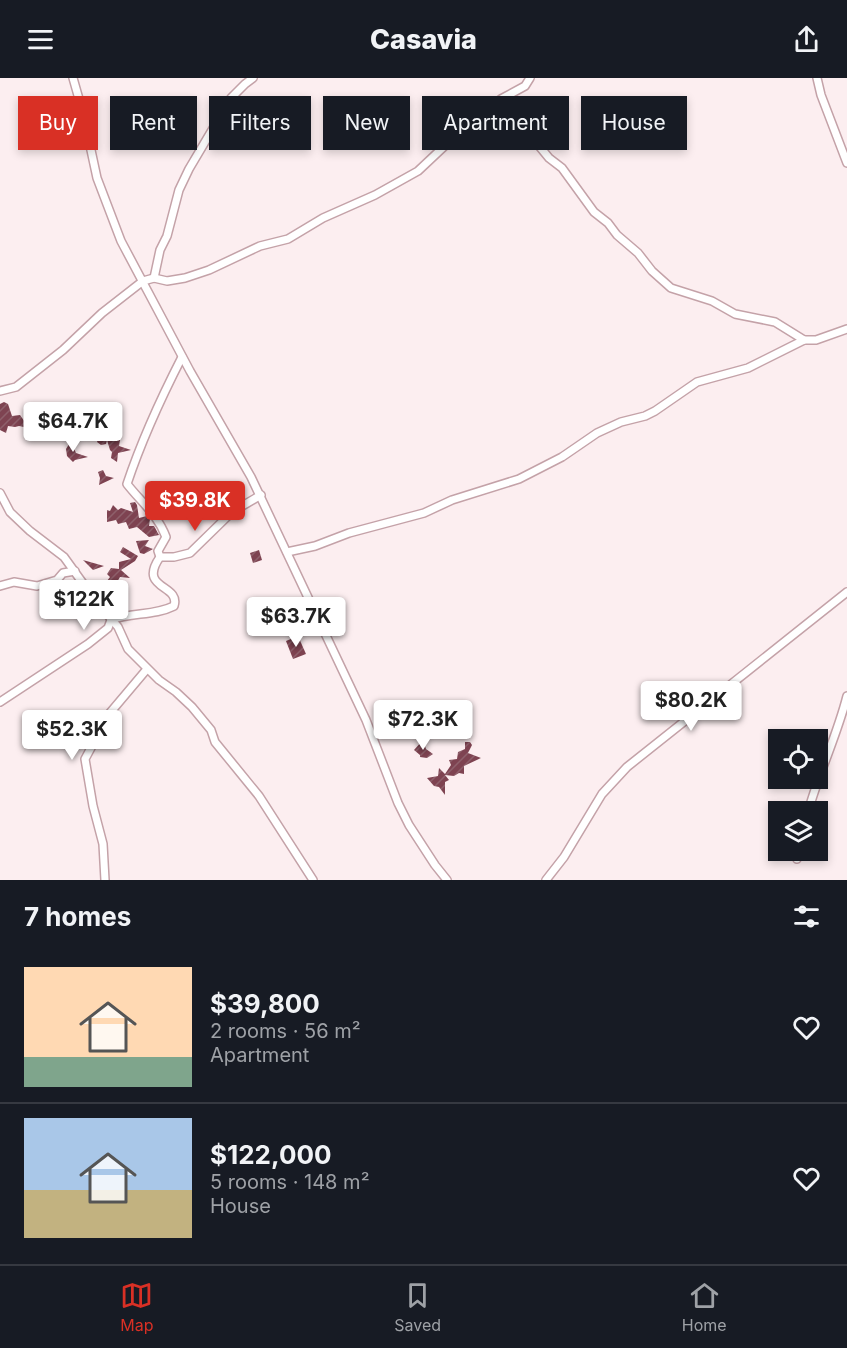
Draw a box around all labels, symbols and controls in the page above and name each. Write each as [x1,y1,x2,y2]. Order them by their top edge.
icon: menu [24,23,57,56]
text: Casavia [370,23,477,56]
icon: share [790,23,823,56]
chip: Buy [18,96,98,150]
chip: Rent [110,96,197,150]
chip: Filters [209,96,311,150]
chip: New [323,96,410,150]
chip: Apartment [422,96,569,150]
chip: House [581,96,687,150]
pin: $64.7K [24,402,122,453]
text: $64.7K [37,409,109,433]
pin: $39.8K [146,481,244,532]
text: $39.8K [159,488,231,512]
pin: $122K [42,580,126,631]
text: $122K [53,587,115,611]
pin: $63.7K [247,597,345,648]
text: $63.7K [261,604,331,628]
pin: $80.2K [642,681,740,732]
text: $80.2K [655,688,727,712]
pin: $72.3K [374,700,472,751]
text: $72.3K [388,707,458,731]
pin: $52.3K [23,710,121,761]
text: $52.3K [36,717,108,741]
map controls [768,729,828,861]
button: locate [768,729,828,789]
button: layers [768,801,828,861]
icon: filters [790,900,823,933]
text: 7 homes [24,901,131,932]
text: $39,800 [210,988,320,1019]
icon: home [72,991,144,1063]
icon: heart [790,1011,823,1044]
text: 2 rooms · 56 m² [210,1019,361,1043]
text: Apartment [210,1043,309,1067]
text: $122,000 [210,1139,332,1170]
icon: home [72,1142,144,1214]
icon: heart [790,1162,823,1195]
text: 5 rooms · 148 m² [210,1170,369,1194]
text: House [210,1194,271,1218]
tab: Map [120,1279,154,1335]
tab: Saved [394,1279,441,1335]
tab: Home [682,1279,727,1335]

